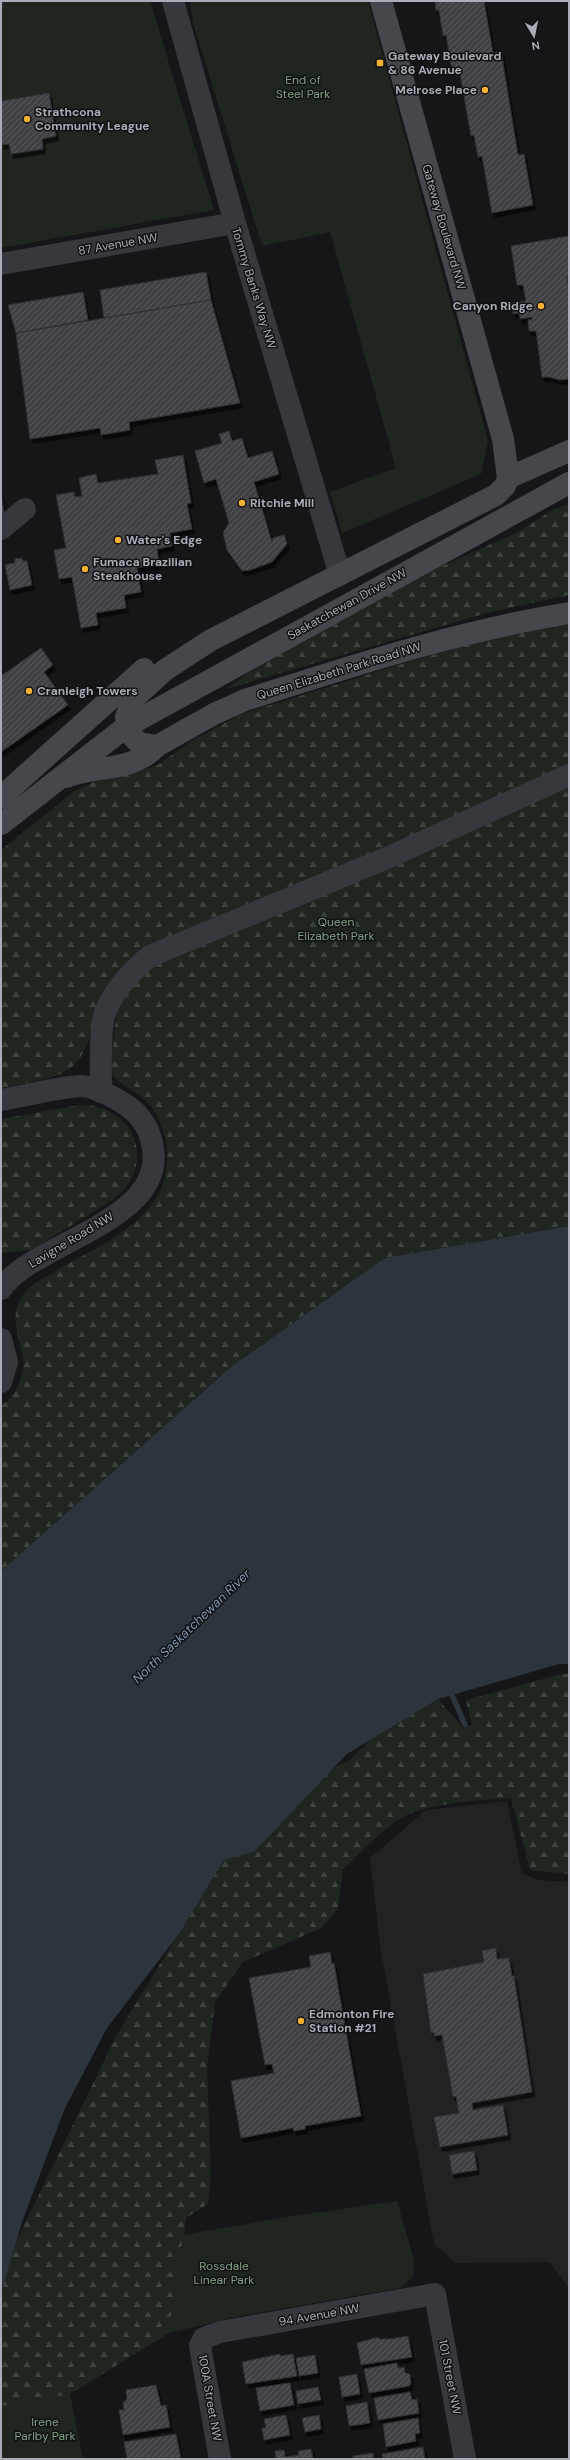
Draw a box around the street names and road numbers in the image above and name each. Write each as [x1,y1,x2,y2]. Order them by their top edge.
street label: Gateway Boulevard NW [418,163,470,292]
street label: Tommy Banks Way NW [228,225,280,351]
street label: 87 Avenue NW [77,229,159,259]
street label: Saskatchewan Drive NW [285,564,410,643]
street label: Queen Elizabeth Park Road NW [255,638,424,704]
street label: Lavigne Road NW [26,1208,117,1272]
street label: 94 Avenue NW [277,2300,361,2330]
street label: 101 Street NW [435,2338,465,2416]
street label: 100A Street NW [194,2353,226,2443]

